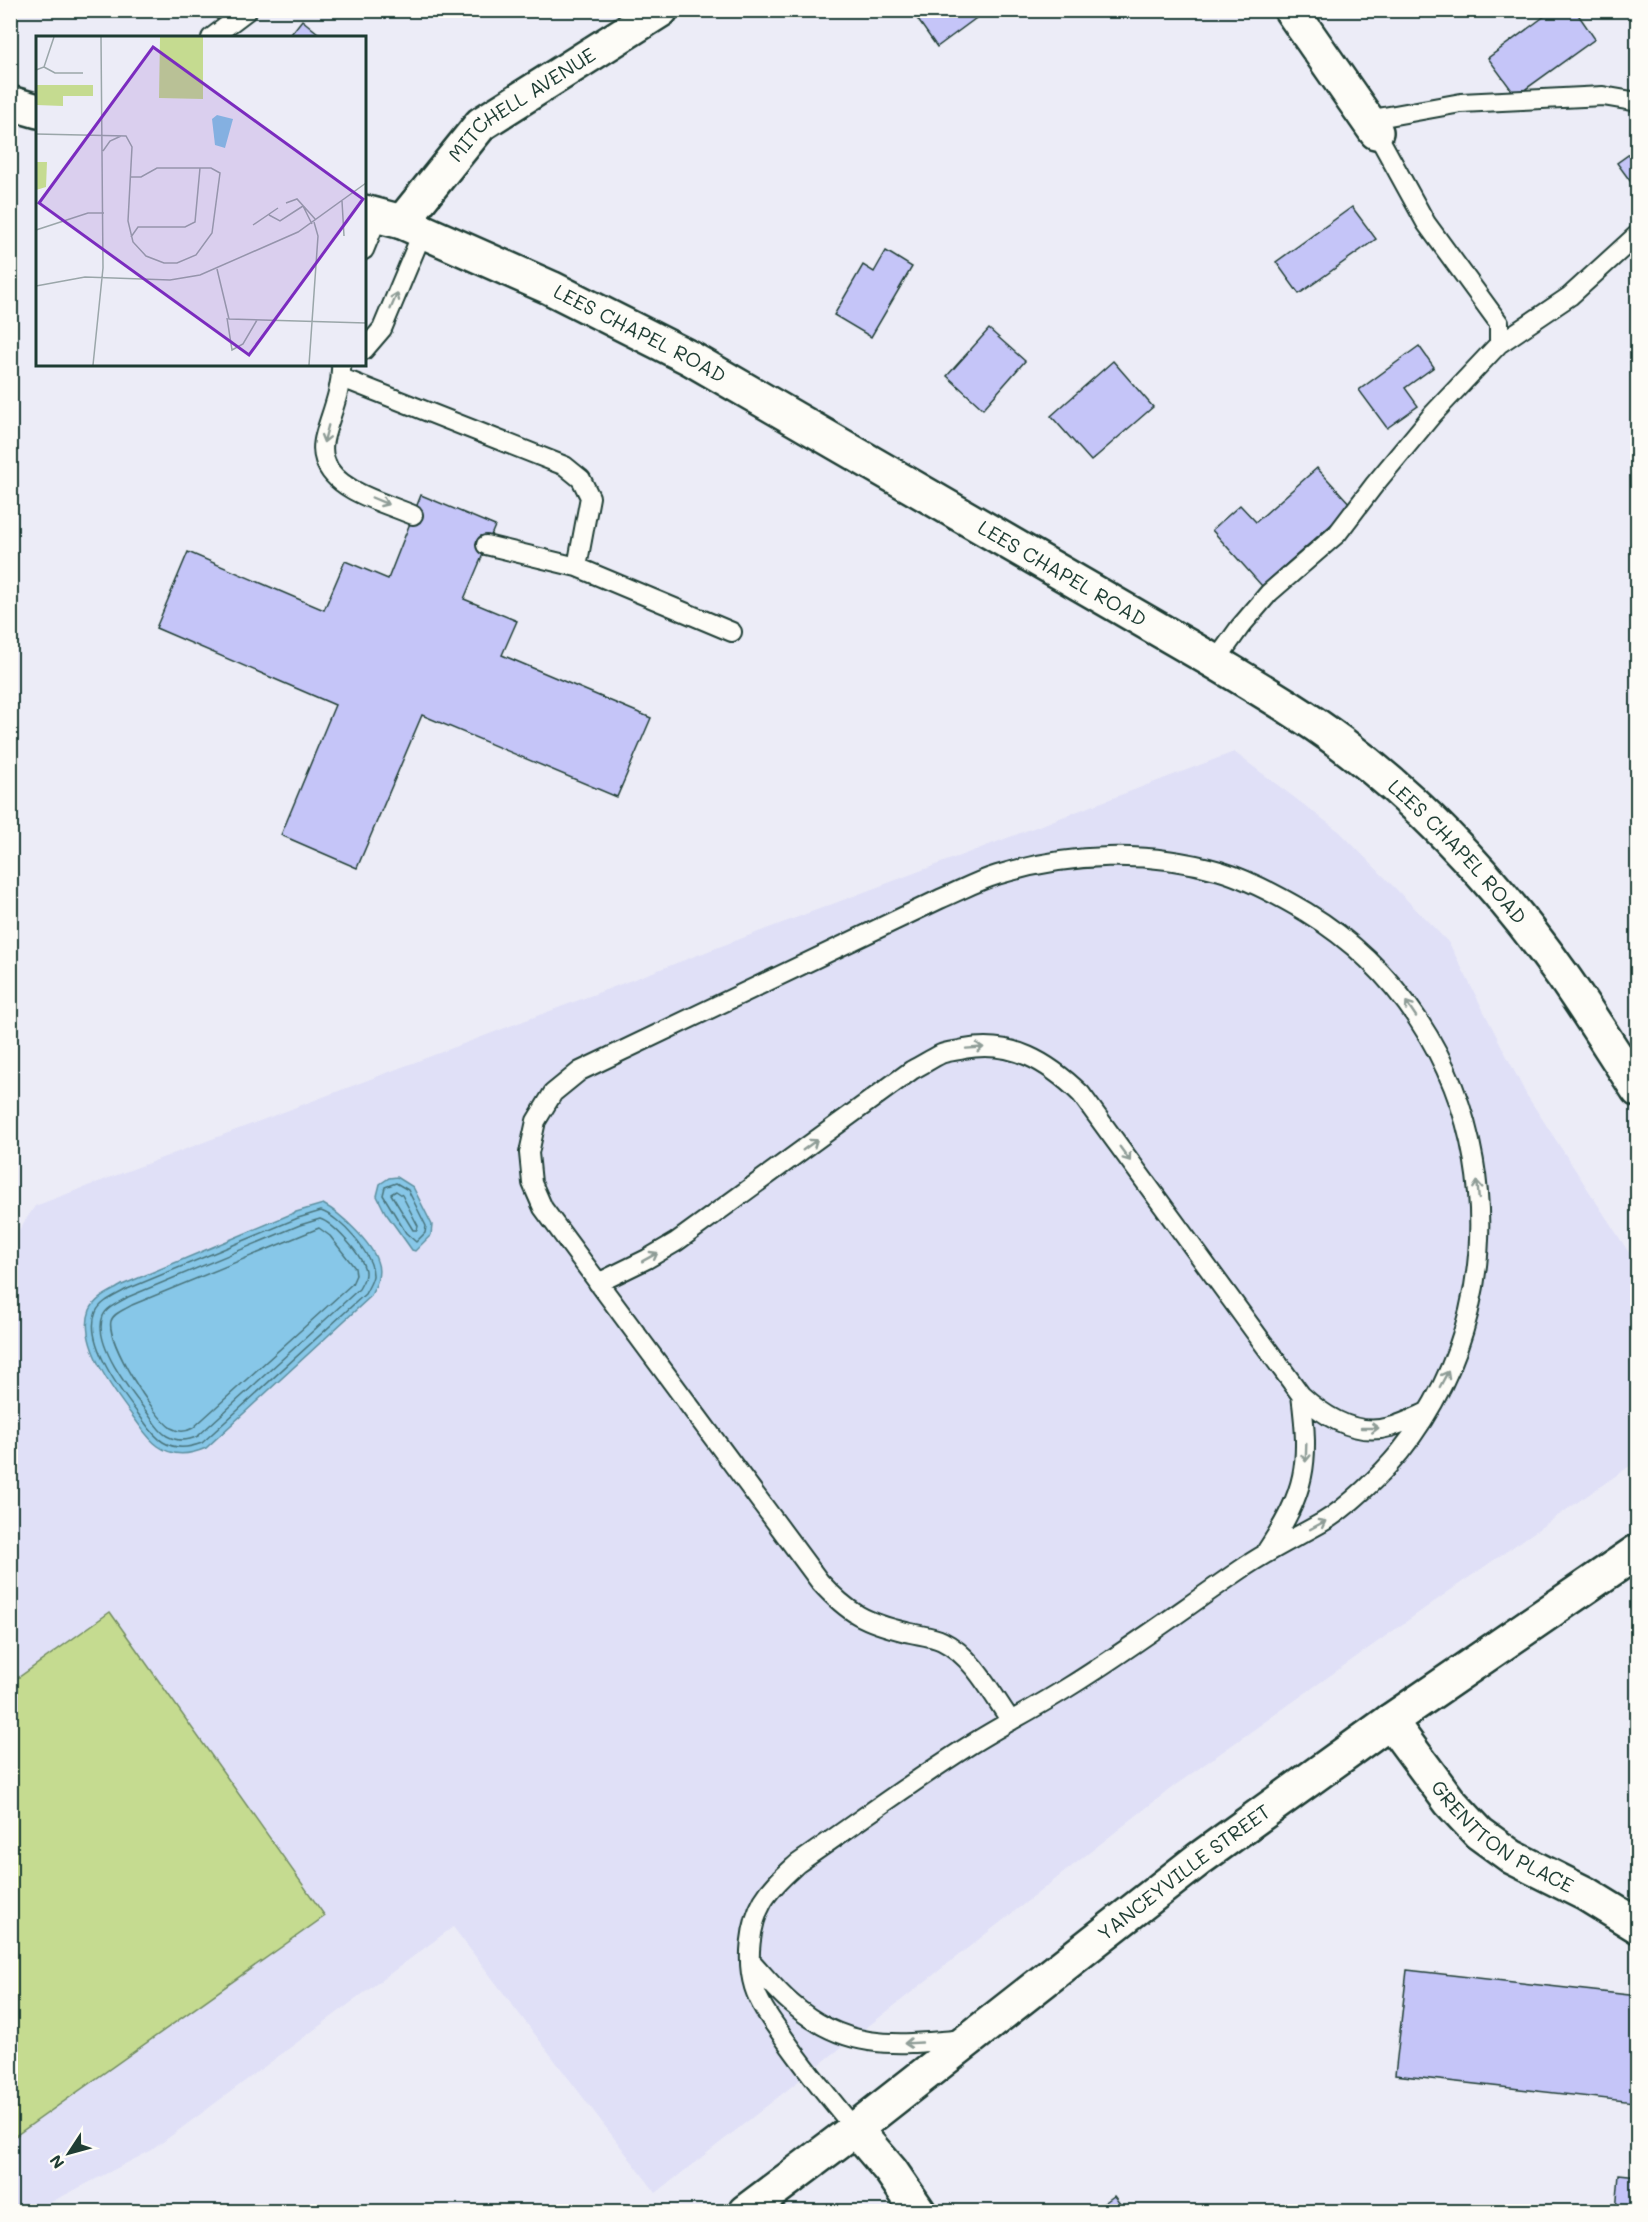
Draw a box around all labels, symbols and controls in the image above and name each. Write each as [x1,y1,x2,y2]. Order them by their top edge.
inset map [36,36,366,366]
street label: MITCHELL AVENUE [442,41,600,167]
street label: LEES CHAPEL ROAD [550,278,731,388]
one-way arrow [389,292,400,310]
one-way arrow [320,424,331,443]
one-way arrow [371,496,389,507]
street label: LEES CHAPEL ROAD [974,514,1152,632]
street label: LEES CHAPEL ROAD [1383,773,1533,929]
one-way arrow [1405,1002,1417,1018]
one-way arrow [965,1043,985,1054]
one-way arrow [801,1139,817,1151]
one-way arrow [1119,1146,1132,1162]
one-way arrow [1472,1180,1483,1200]
one-way arrow [641,1251,658,1263]
one-way arrow [1438,1371,1450,1388]
one-way arrow [1360,1422,1380,1434]
one-way arrow [1300,1442,1311,1462]
one-way arrow [1309,1518,1327,1530]
street label: GRENTTON PLACE [1426,1774,1578,1898]
street label: YANCEYVILLE STREET [1092,1798,1275,1946]
one-way arrow [904,2038,924,2049]
north arrow [39,2123,99,2183]
text: N [44,2151,69,2173]

